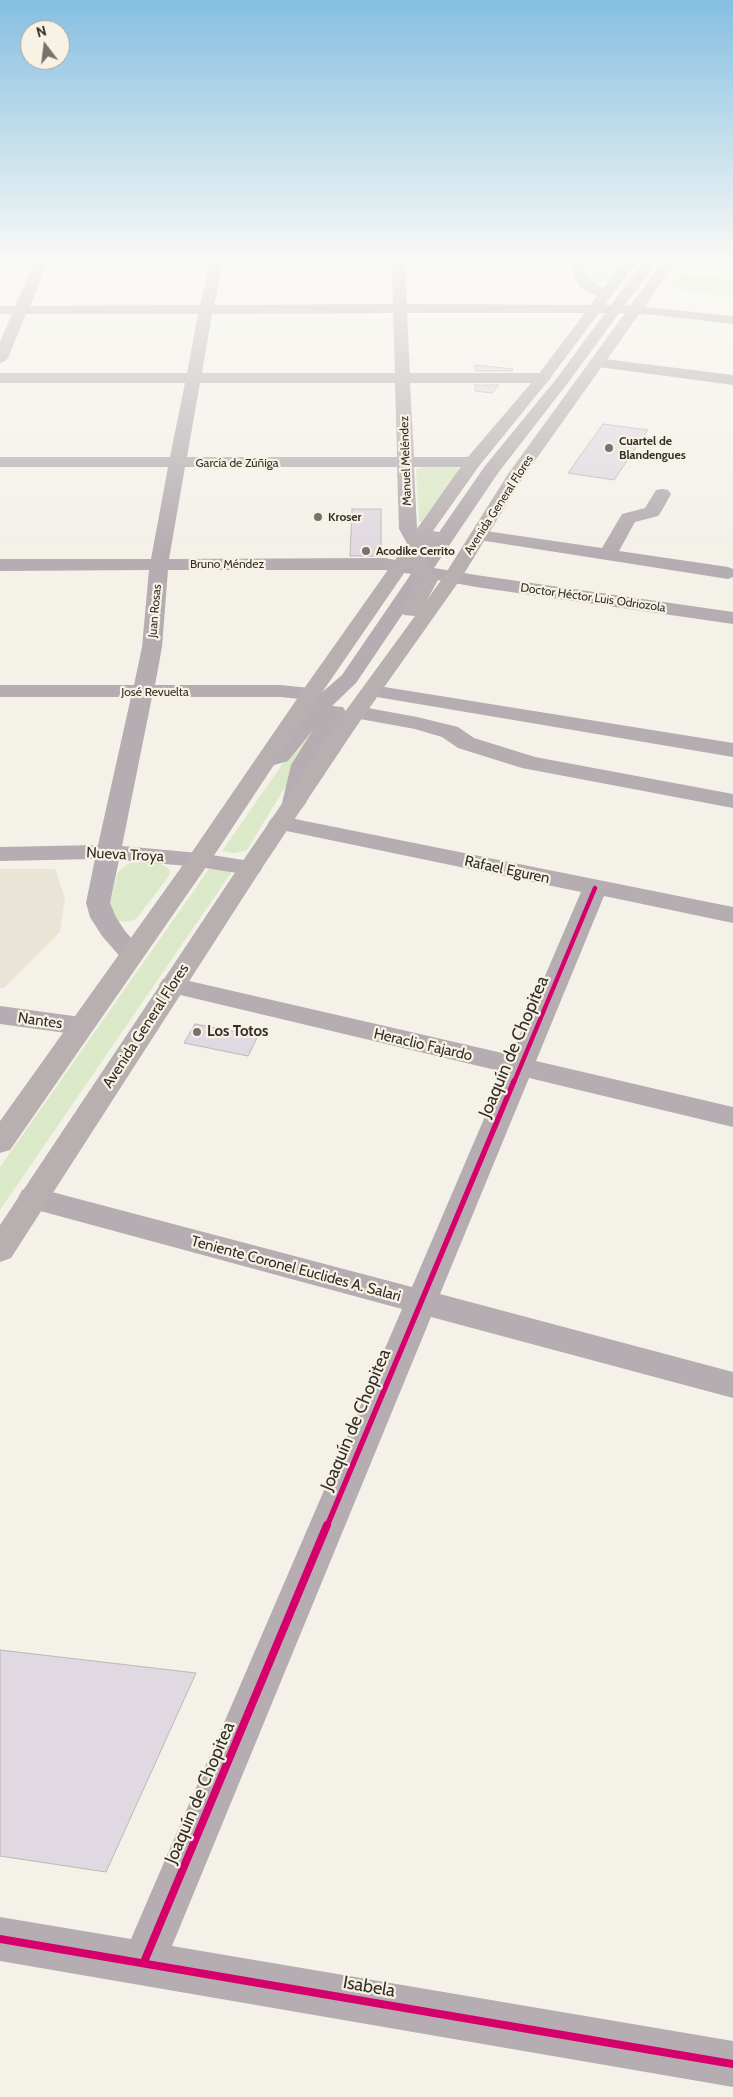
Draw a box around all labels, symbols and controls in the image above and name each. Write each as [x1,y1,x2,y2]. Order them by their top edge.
north arrow [20,20,70,70]
text: N [34,22,48,41]
street label: Manuel Meléndez [397,416,415,506]
place label: Cuartel de Blandengues [619,434,686,462]
marker: Cuartel de Blandengues [603,442,615,454]
street label: Avenida General Flores [461,453,537,557]
street label: García de Zúñiga [196,456,278,470]
place label: Kroser [328,510,361,524]
marker: Kroser [312,511,324,523]
place label: Acodike Cerrito [376,544,455,558]
marker: Acodike Cerrito [360,545,372,557]
street label: Bruno Méndez [190,557,264,571]
street label: Doctor Héctor Luis Odriozola [519,581,667,615]
street label: Juan Rosas [145,584,165,638]
street label: José Revuelta [121,685,189,699]
street label: Nueva Troya [86,844,164,866]
street label: Rafael Eguren [463,852,551,888]
street label: Avenida General Flores [99,960,193,1092]
street label: Joaquín de Chopitea [474,973,554,1121]
street label: Nantes [17,1009,63,1033]
place label: Los Totos [207,1023,268,1041]
street label: Heraclio Fajardo [372,1025,474,1065]
marker: Los Totos [191,1026,203,1038]
street label: Teniente Coronel Euclides A. Salari [189,1232,403,1306]
street label: Joaquín de Chopitea [316,1346,396,1494]
street label: Joaquín de Chopitea [160,1719,240,1867]
street label: Isabela [341,1972,397,2002]

